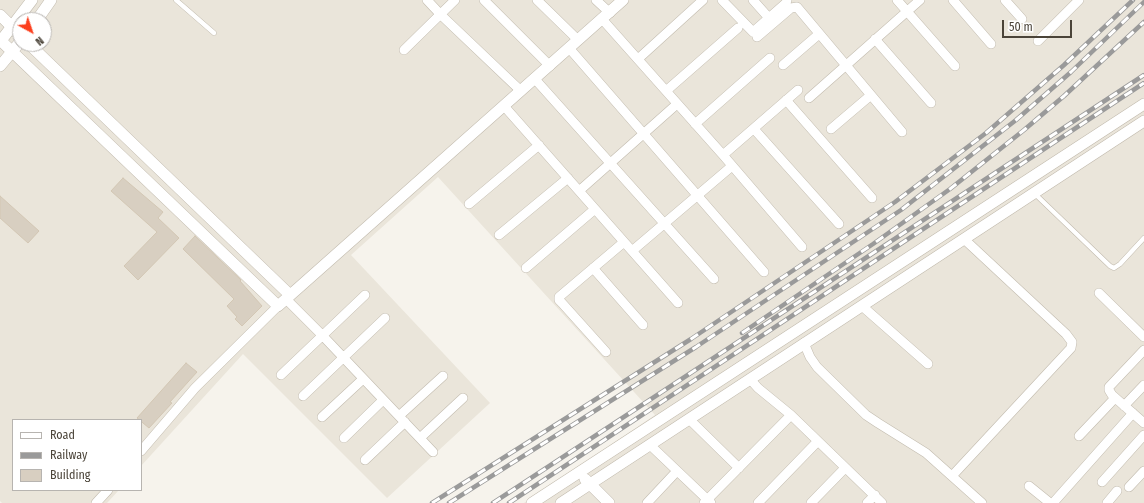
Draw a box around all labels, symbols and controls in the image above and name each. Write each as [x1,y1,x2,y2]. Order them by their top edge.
north arrow [12,12,52,52]
scale bar [1004,12,1074,38]
text: 50 m [1009,20,1033,34]
text: N [33,34,46,48]
legend [12,419,142,491]
text: Road [50,428,75,442]
text: Railway [50,448,87,462]
text: Building [50,468,90,482]

